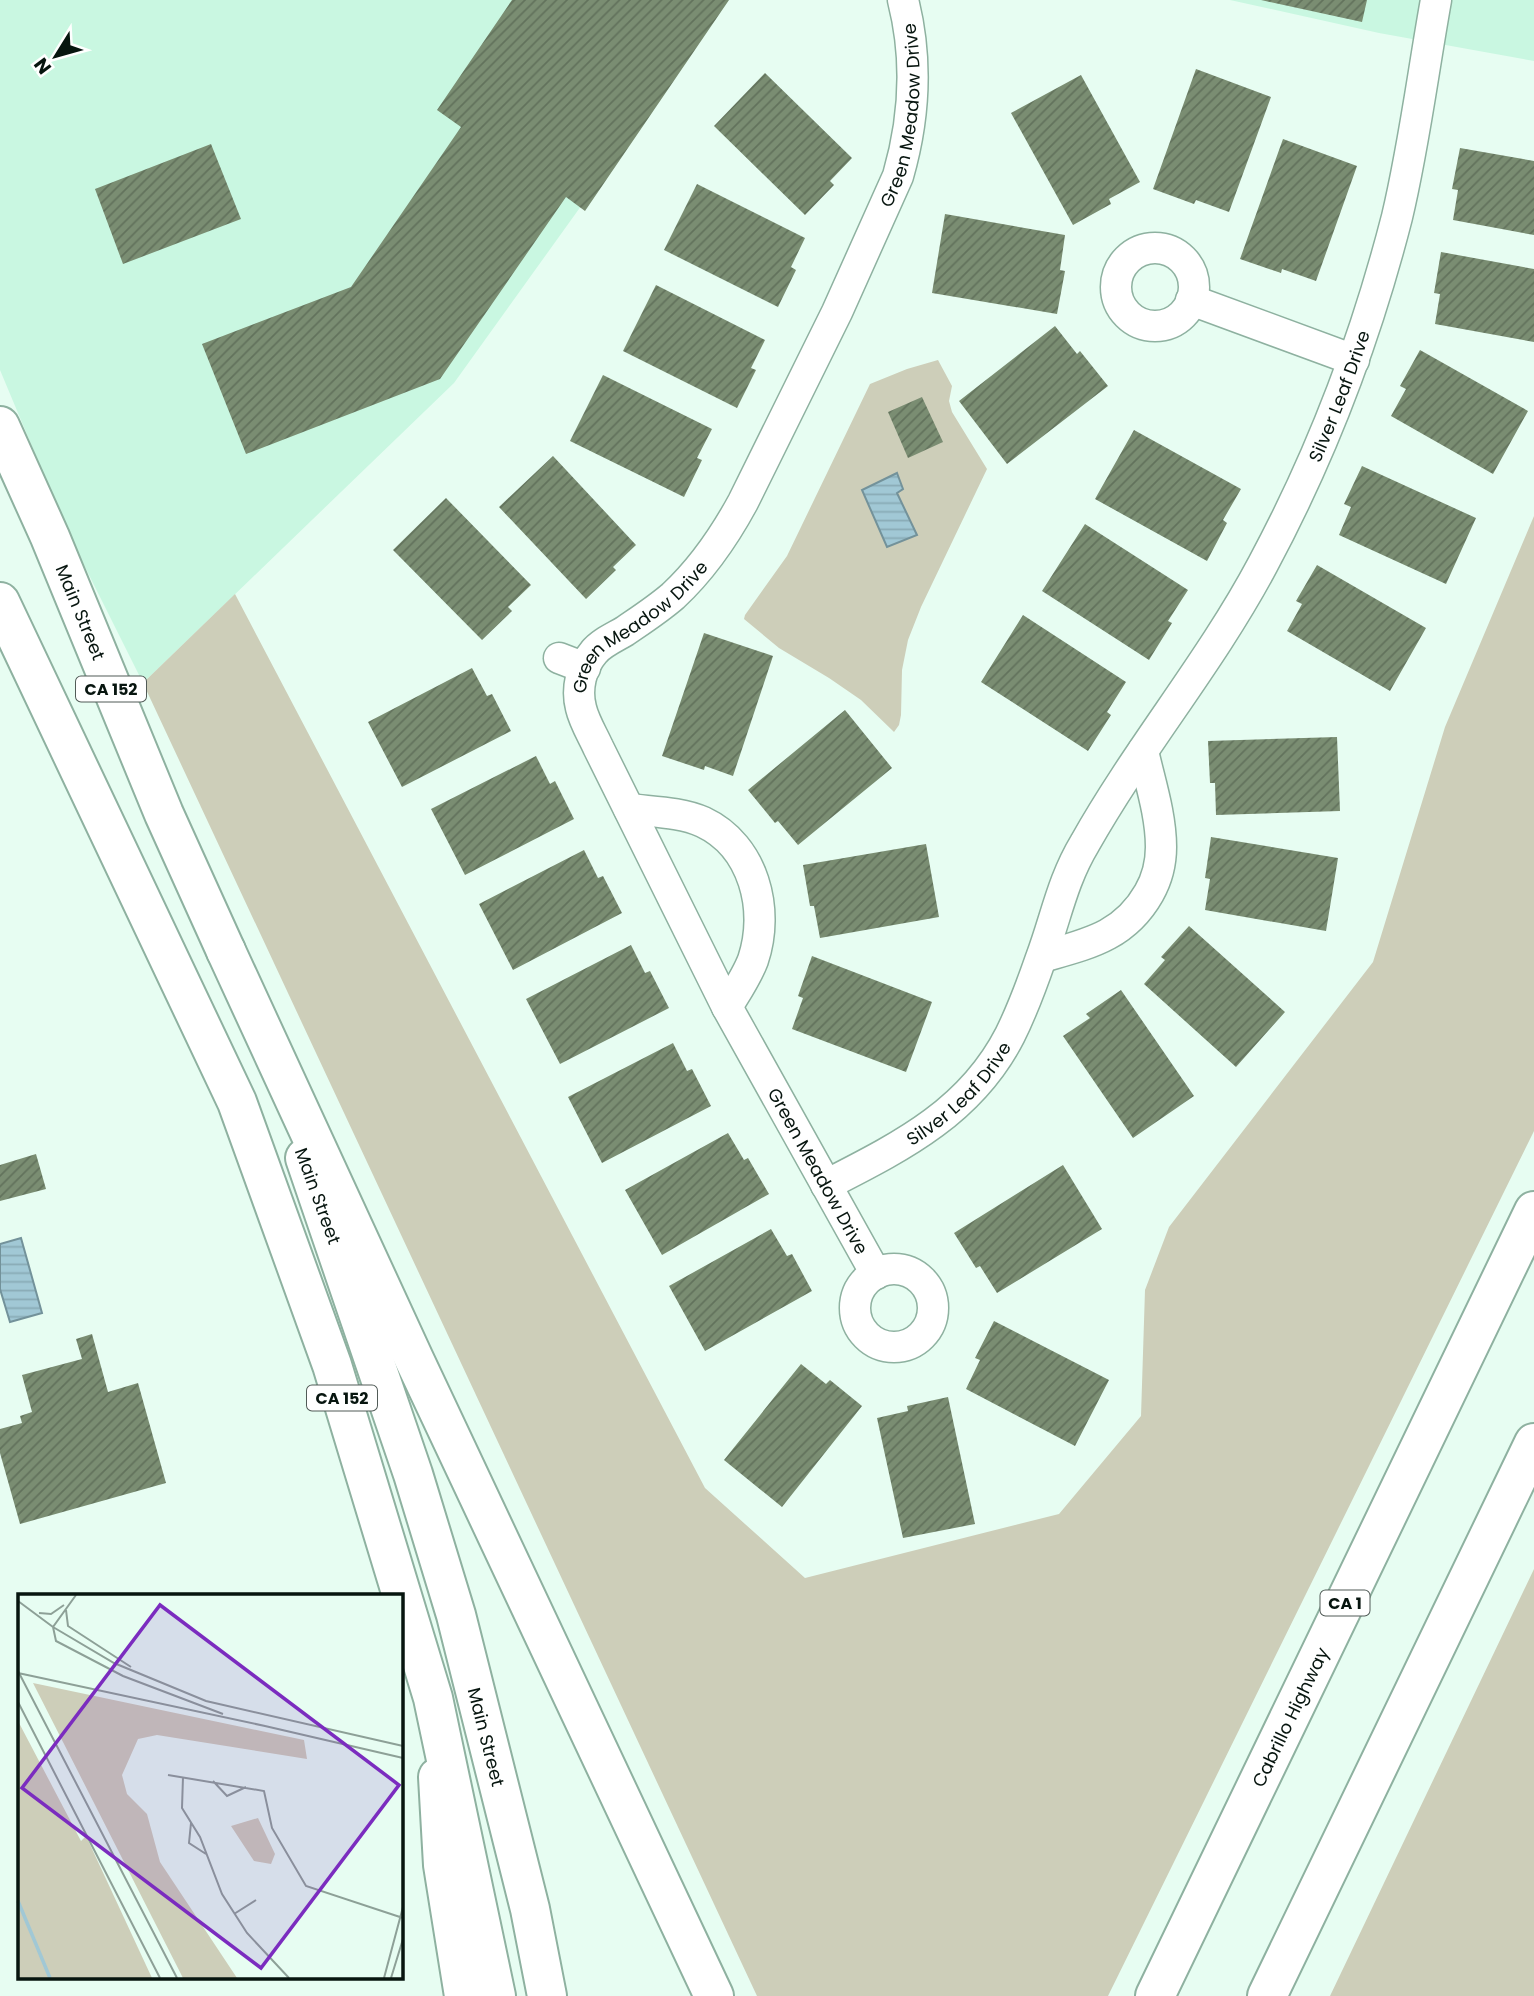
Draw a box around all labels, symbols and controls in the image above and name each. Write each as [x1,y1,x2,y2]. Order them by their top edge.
north arrow [21,21,91,91]
street label: Green Meadow Drive [873,21,925,211]
text: N [28,52,58,80]
street label: Silver Leaf Drive [1302,327,1375,466]
street label: Green Meadow Drive [566,555,713,694]
street label: Main Street [50,561,112,664]
road number: CA 152 [76,676,146,702]
street label: Silver Leaf Drive [901,1037,1016,1151]
street label: Green Meadow Drive [762,1083,874,1259]
street label: Main Street [289,1144,347,1248]
road number: CA 152 [307,1386,377,1410]
road number: CA 1 [1320,1590,1370,1616]
inset map [18,1594,402,1979]
street label: Cabrillo Highway [1245,1643,1334,1791]
street label: Main Street [462,1685,511,1789]

